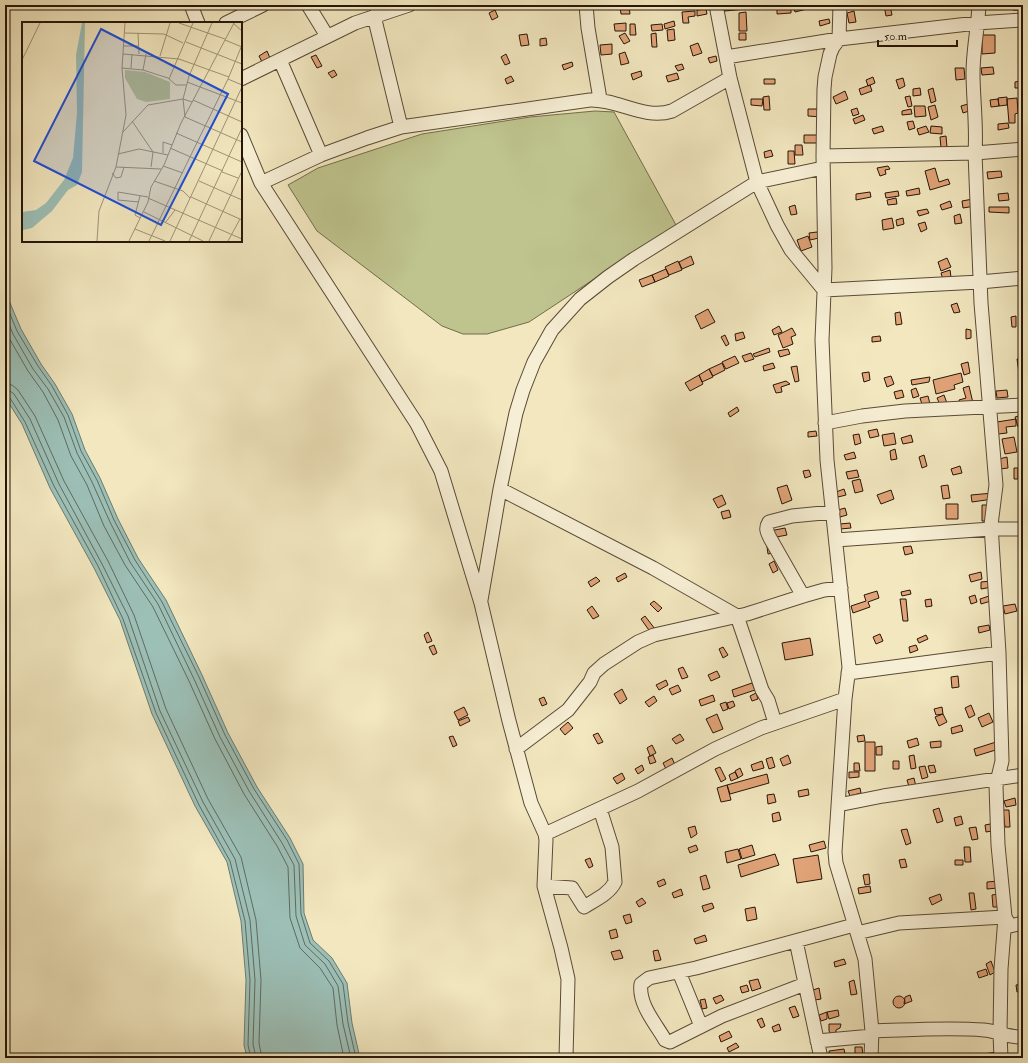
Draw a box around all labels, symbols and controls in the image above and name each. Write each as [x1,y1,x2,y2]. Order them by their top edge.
inset map [22,22,242,242]
scale bar [878,22,957,48]
text: 50 m [884,29,908,44]

